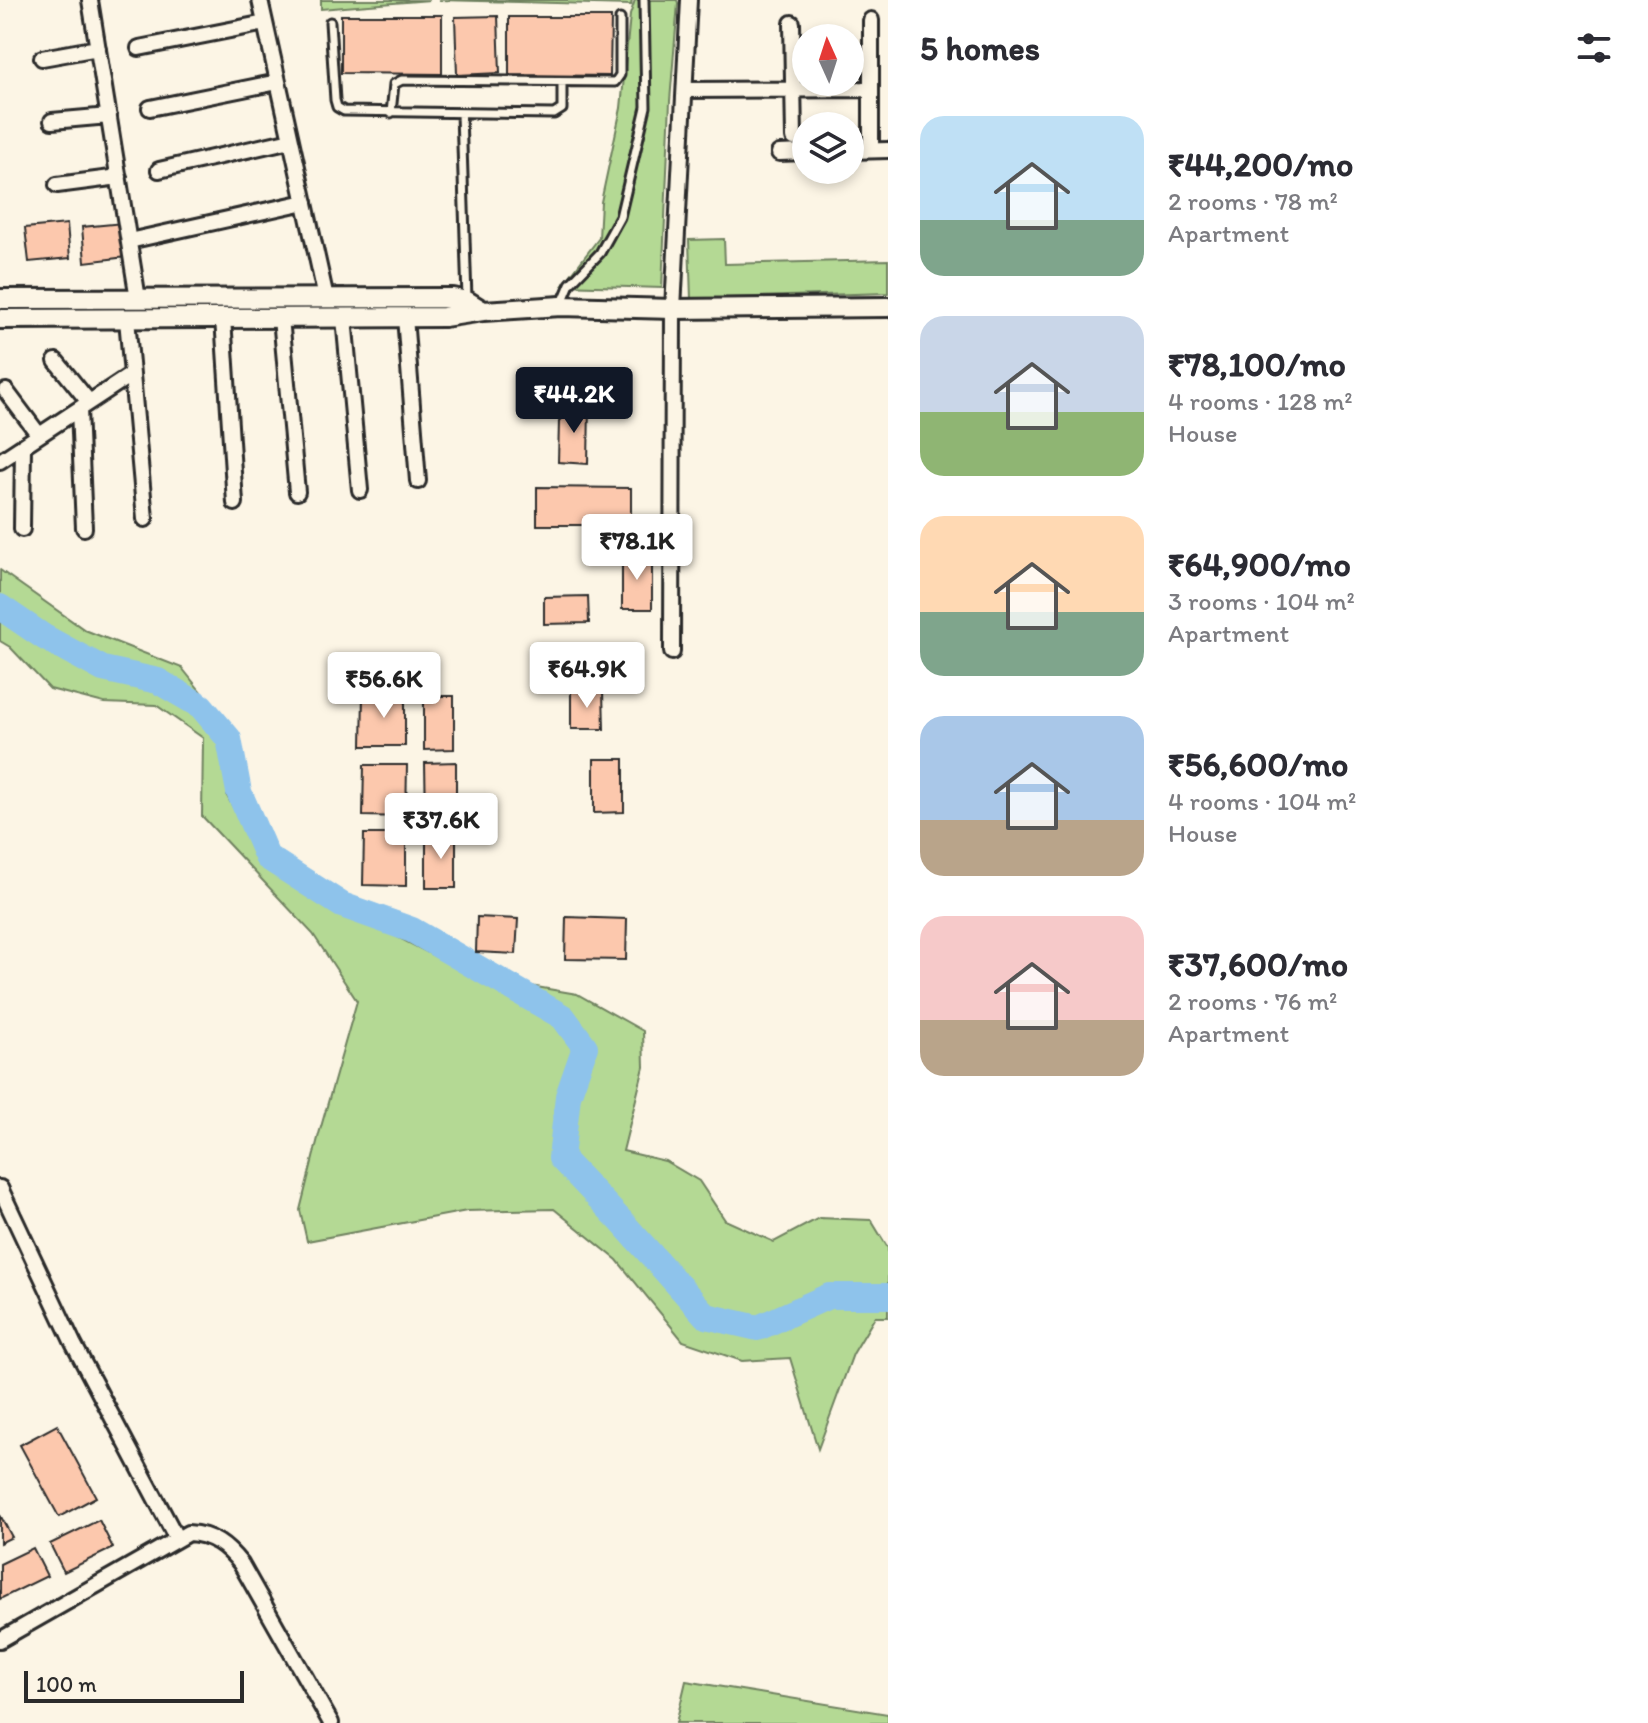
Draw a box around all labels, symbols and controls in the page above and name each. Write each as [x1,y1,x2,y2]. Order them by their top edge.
north arrow [792,24,864,96]
map controls [792,24,864,184]
icon: filters [1572,26,1616,70]
text: 5 homes [920,28,1040,69]
button: layers [792,112,864,184]
text: ₹44,200/mo [1168,144,1353,185]
icon: home [984,148,1080,244]
text: 2 rooms · 78 m² [1168,185,1338,217]
text: Apartment [1168,217,1289,249]
text: ₹78,100/mo [1168,344,1346,385]
icon: home [984,348,1080,444]
pin: ₹44.2K [509,367,639,435]
text: ₹44.2K [534,377,614,409]
text: 4 rooms · 128 m² [1168,385,1353,417]
text: House [1168,417,1238,449]
pin: ₹78.1K [572,514,702,582]
text: ₹78.1K [600,524,674,556]
text: ₹64,900/mo [1168,544,1351,585]
icon: home [984,548,1080,644]
text: 3 rooms · 104 m² [1168,585,1355,617]
text: Apartment [1168,617,1289,649]
pin: ₹64.9K [522,642,652,710]
pin: ₹56.6K [319,652,449,720]
text: ₹64.9K [548,652,626,684]
text: ₹56.6K [346,662,422,694]
text: ₹56,600/mo [1168,744,1349,785]
icon: home [984,748,1080,844]
text: 4 rooms · 104 m² [1168,785,1356,817]
pin: ₹37.6K [376,793,506,861]
text: ₹37.6K [403,803,479,835]
text: House [1168,817,1238,849]
text: ₹37,600/mo [1168,944,1348,985]
icon: home [984,948,1080,1044]
text: 2 rooms · 76 m² [1168,985,1337,1017]
text: Apartment [1168,1017,1289,1049]
scale bar [24,1667,244,1703]
text: 100 m [36,1671,97,1698]

